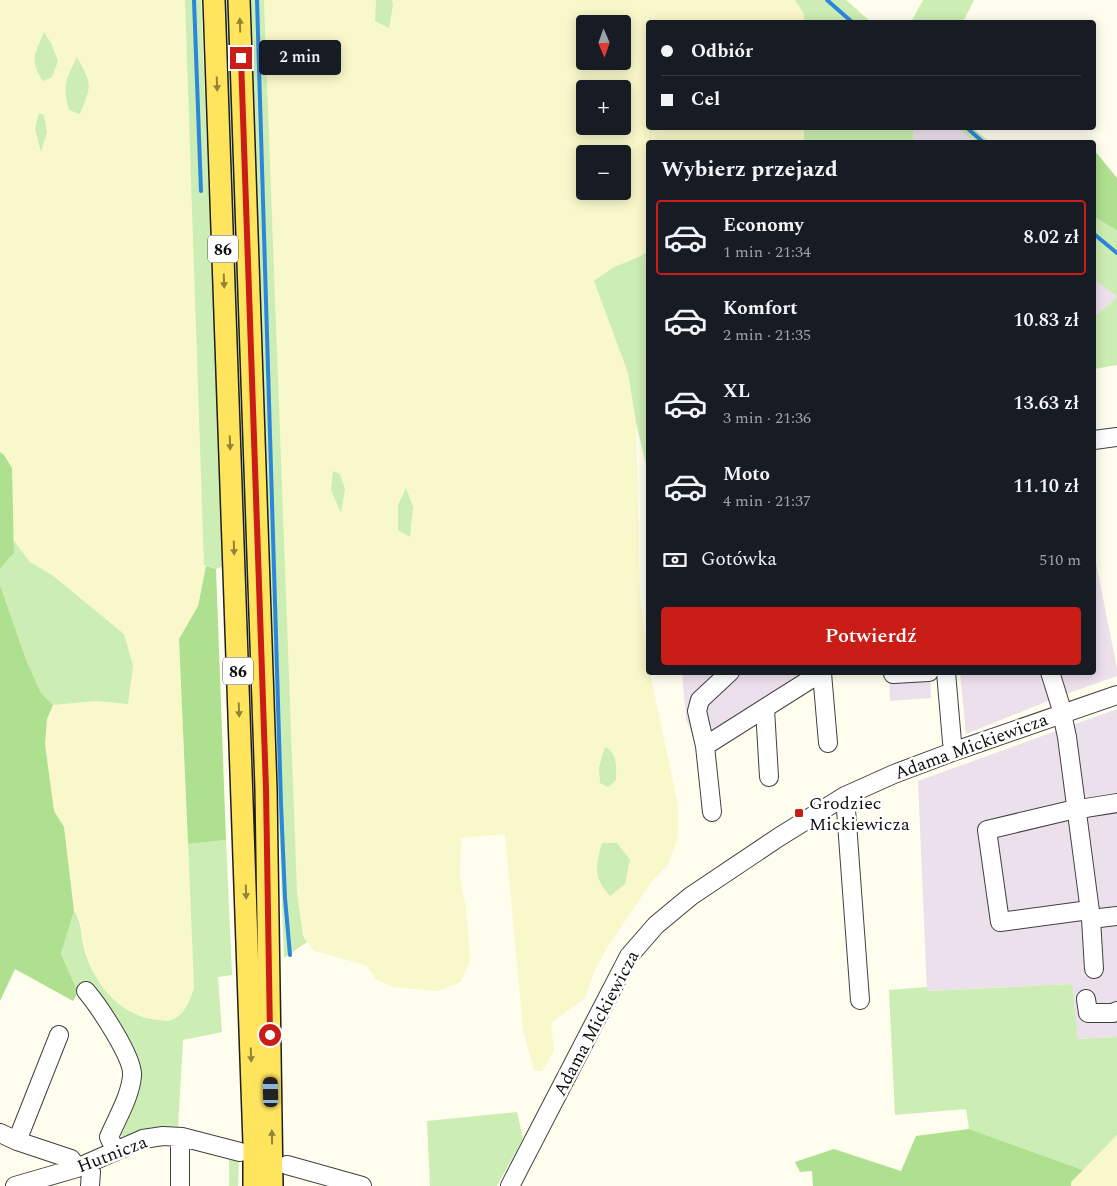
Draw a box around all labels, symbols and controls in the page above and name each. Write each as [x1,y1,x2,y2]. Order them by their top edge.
north arrow [576,15,631,70]
map controls [576,15,631,200]
one-way arrow [235,17,243,33]
text: Odbiór [691,37,753,66]
callout: 2 min [258,40,341,76]
text: 2 min [279,45,321,69]
route end [230,47,252,69]
one-way arrow [213,76,221,92]
button: + [576,80,631,135]
text: Cel [691,85,720,114]
button: − [576,145,631,200]
text: Wybierz przejazd [661,153,838,186]
text: Economy [723,211,804,240]
icon: car [663,215,708,260]
text: 8.02 zł [1024,223,1079,252]
road number: 86 [208,235,238,262]
text: 1 min · 21:34 [723,240,811,264]
one-way arrow [220,273,228,289]
text: Komfort [723,294,798,323]
icon: car [663,298,708,343]
text: 10.83 zł [1013,306,1079,335]
text: 2 min · 21:35 [723,323,811,347]
text: XL [723,377,750,406]
icon: car [663,381,708,426]
text: 13.63 zł [1013,389,1079,418]
text: 3 min · 21:36 [723,406,811,430]
one-way arrow [226,436,234,452]
text: Moto [723,460,770,489]
icon: car [663,464,708,509]
text: 11.10 zł [1013,472,1079,501]
text: 4 min · 21:37 [723,489,811,513]
one-way arrow [230,540,238,556]
text: Gotówka [701,545,777,574]
icon: cash [661,546,689,574]
text: 510 m [1039,548,1081,572]
button: Potwierdź [661,607,1081,665]
road number: 86 [223,658,253,684]
one-way arrow [236,702,244,718]
street label: Adama Mickiewicza [891,706,1052,787]
place label: Grodziec Mickiewicza [809,790,910,838]
marker: Grodziec Mickiewicza [793,807,805,819]
one-way arrow [242,885,250,901]
street label: Adama Mickiewicza [547,945,646,1101]
route start [259,1024,281,1046]
one-way arrow [248,1047,256,1063]
car [263,1077,278,1107]
street label: Hutnicza [73,1129,151,1180]
one-way arrow [268,1129,276,1145]

